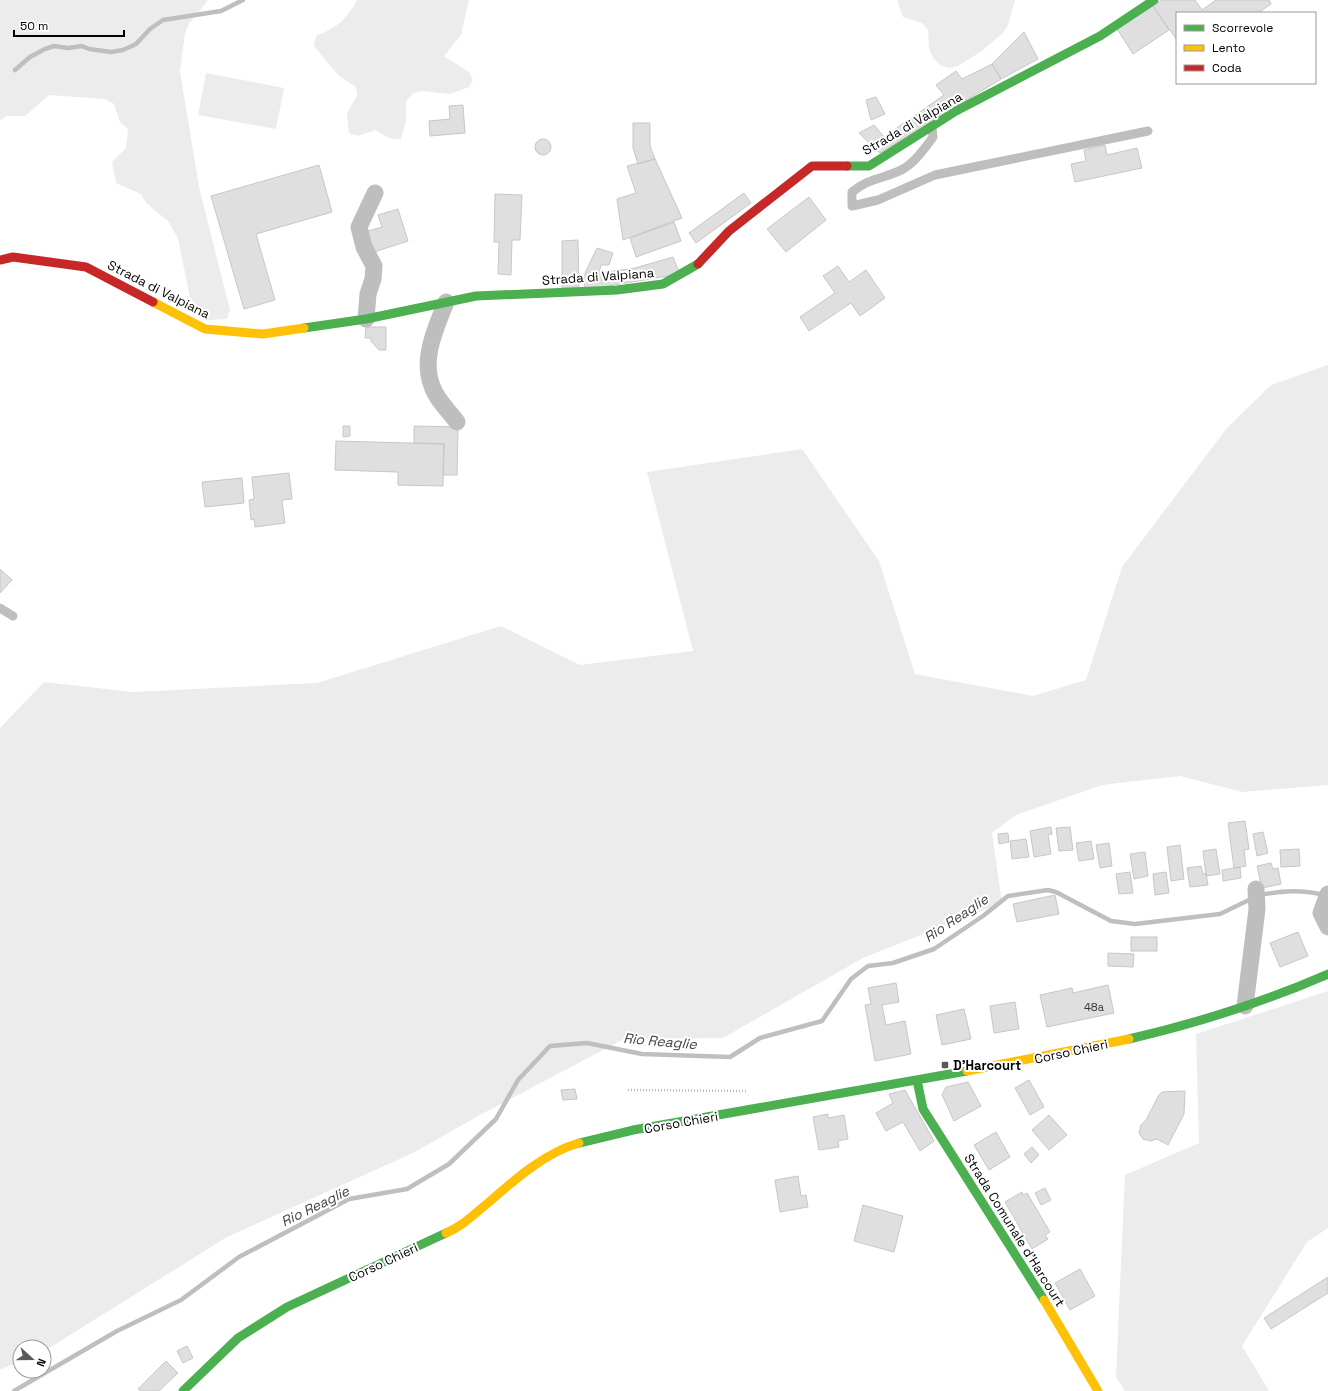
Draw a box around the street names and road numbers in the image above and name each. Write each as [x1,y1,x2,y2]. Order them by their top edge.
street label: Strada di Valpiana [859,88,966,159]
street label: Strada di Valpiana [105,256,213,323]
street label: Strada di Valpiana [541,264,655,289]
street label: Corso Chieri [1033,1035,1109,1068]
street label: Corso Chieri [643,1108,719,1137]
street label: Strada Comunale d'Harcourt [960,1151,1069,1310]
street label: Corso Chieri [346,1239,421,1286]

